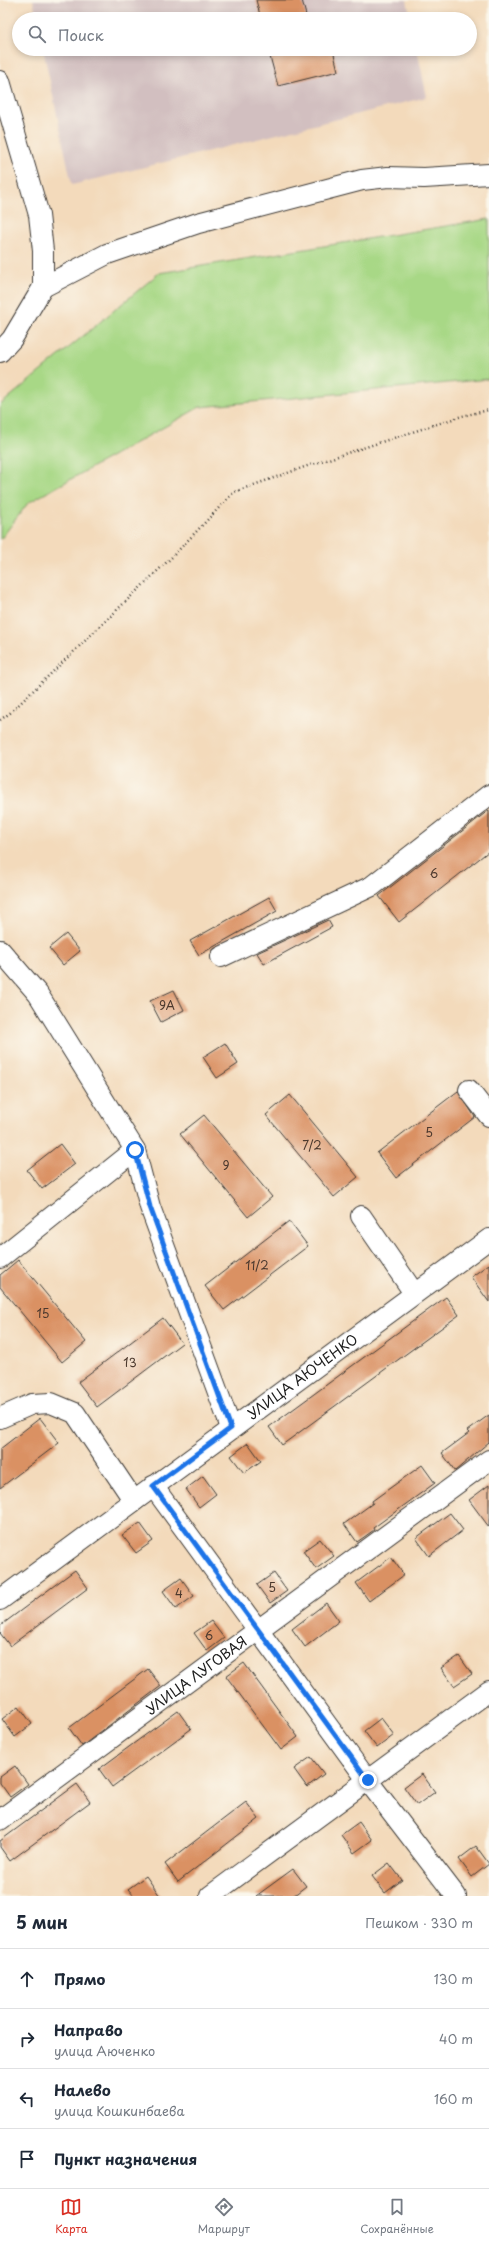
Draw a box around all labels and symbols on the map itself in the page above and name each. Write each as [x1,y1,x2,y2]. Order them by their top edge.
house number: 6 [430,864,438,882]
house number: 9А [159,996,175,1014]
house number: 5 [425,1123,433,1141]
house number: 7/2 [302,1136,322,1154]
route start [126,1141,144,1159]
house number: 9 [222,1156,230,1174]
house number: 11/2 [245,1256,269,1274]
house number: 15 [36,1304,50,1322]
street label: УЛИЦА АЮЧЕНКО [243,1328,362,1424]
house number: 13 [123,1353,137,1371]
house number: 5 [268,1578,276,1596]
house number: 4 [175,1584,183,1602]
house number: 6 [205,1626,213,1644]
street label: УЛИЦА ЛУГОВАЯ [141,1631,251,1719]
route end [359,1771,377,1789]

